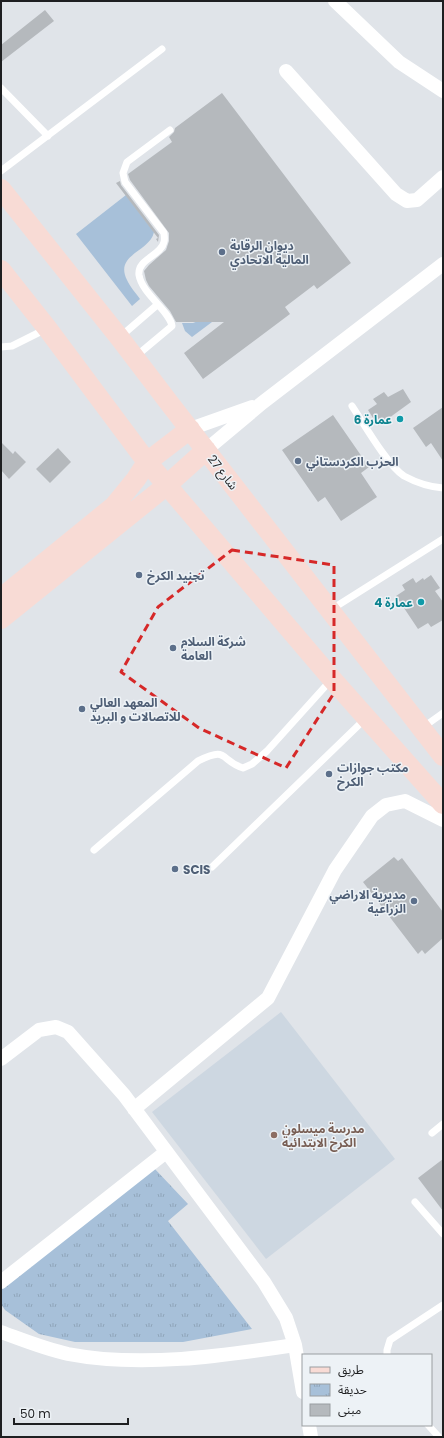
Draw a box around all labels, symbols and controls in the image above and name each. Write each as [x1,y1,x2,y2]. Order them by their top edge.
place label: ديوان الرقابة المالية الاتحادي [230,237,309,269]
marker: ديوان الرقابة المالية الاتحادي [217,247,227,257]
place label: عمارة 6 [354,411,392,428]
marker: عمارة 6 [395,414,405,424]
street label: شارع 27 [203,451,242,494]
place label: الحزب الكردستاني [306,453,399,471]
marker: الحزب الكردستاني [293,456,303,466]
place label: تجنيد الكرخ [147,567,205,585]
marker: تجنيد الكرخ [134,570,144,580]
place label: عمارة 4 [374,594,413,611]
marker: عمارة 4 [416,597,426,607]
place label: شركة السلام العامة [181,633,246,664]
marker: شركة السلام العامة [168,643,178,653]
place label: المعهد العالي للاتصالات و البريد [90,694,181,725]
marker: المعهد العالي للاتصالات و البريد [77,704,87,714]
place label: مكتب جوازات الكرخ [337,759,409,791]
marker: مكتب جوازات الكرخ [324,769,334,779]
place label: SCIS [183,861,210,878]
marker: SCIS [170,864,180,874]
place label: مديرية الاراضي الزراعية [329,886,406,917]
marker: مديرية الاراضي الزراعية [409,896,419,906]
place label: مدرسة ميسلون الكرخ الابتدائية [282,1120,364,1152]
marker: مدرسة ميسلون الكرخ الابتدائية [269,1130,279,1140]
legend [302,1354,432,1426]
text: طريق [338,1361,364,1378]
text: حديقة [338,1381,367,1398]
scale bar [14,1400,128,1426]
text: مبنى [338,1401,361,1418]
text: 50 m [20,1405,51,1422]

